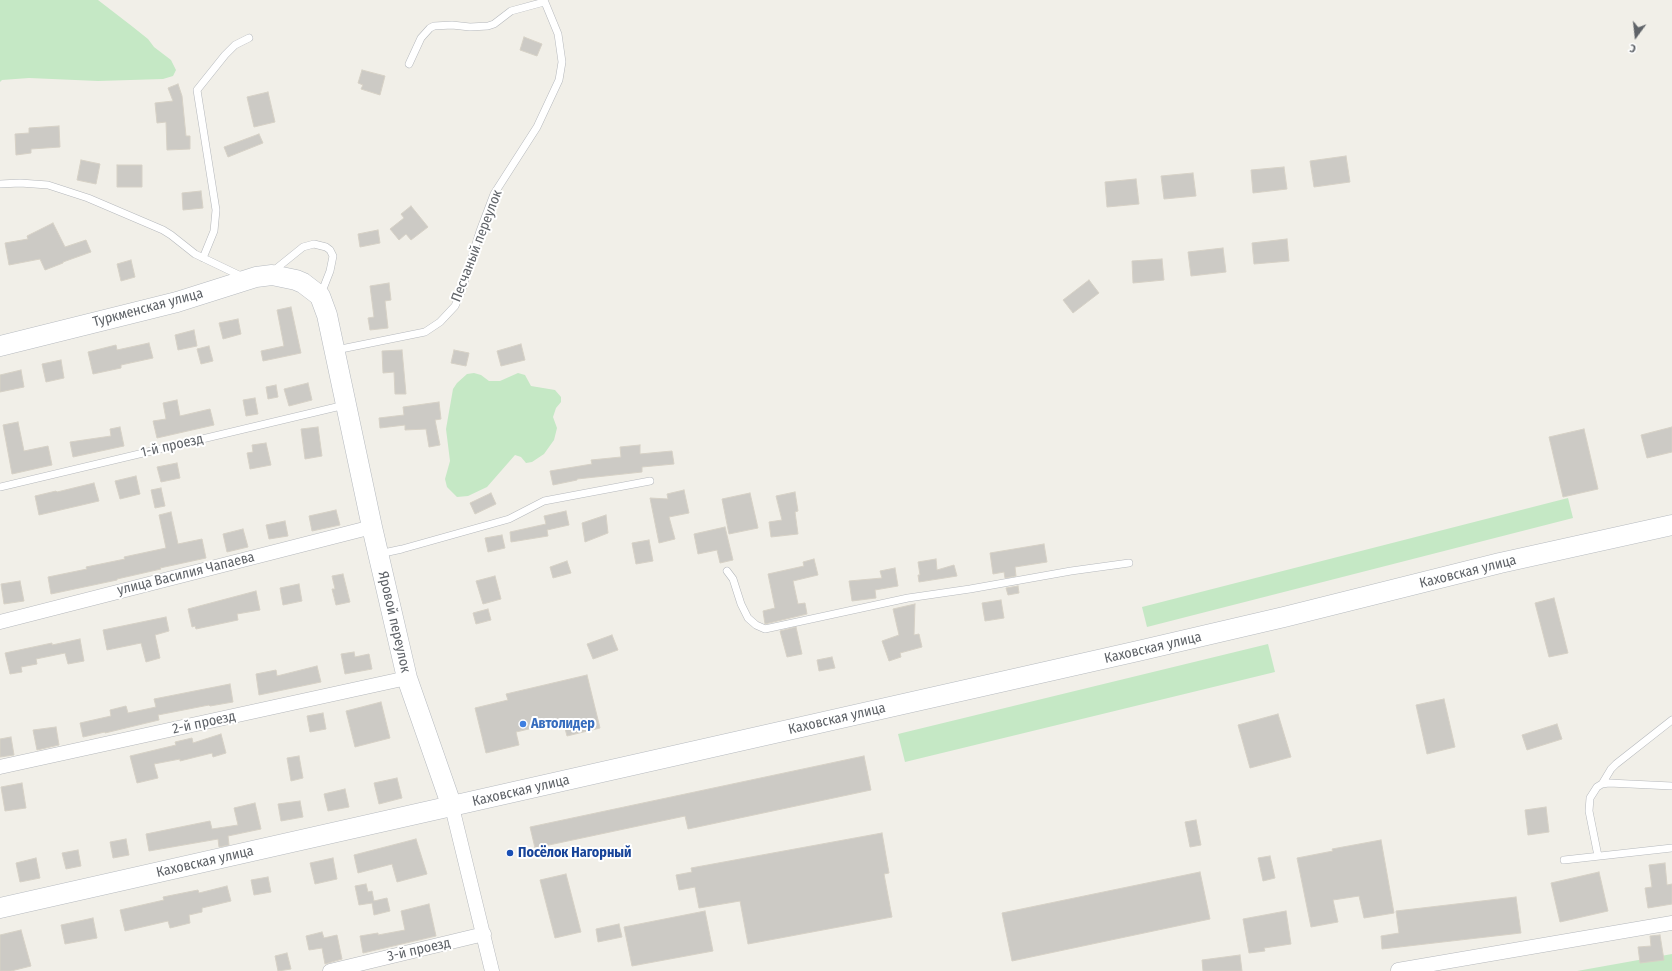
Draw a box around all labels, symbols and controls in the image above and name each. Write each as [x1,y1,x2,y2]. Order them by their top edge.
north arrow [1616,16,1656,56]
text: С [1628,41,1637,55]
street label: Песчаный переулок [448,188,506,304]
street label: Туркменская улица [91,285,205,331]
street label: 1-й проезд [139,431,205,461]
street label: улица Василия Чапаева [116,549,256,599]
street label: Каховская улица [1418,552,1518,592]
street label: Яровой переулок [374,570,414,674]
street label: Каховская улица [1103,629,1203,667]
street label: Каховская улица [787,700,887,738]
street label: 2-й проезд [171,708,237,738]
place label: Автолидер [531,716,595,732]
marker: Автолидер [518,719,528,729]
street label: Каховская улица [471,772,571,810]
street label: Каховская улица [155,843,255,881]
place label: Посёлок Нагорный [518,845,632,861]
marker: Посёлок Нагорный [505,848,515,858]
street label: 3-й проезд [386,935,452,965]

